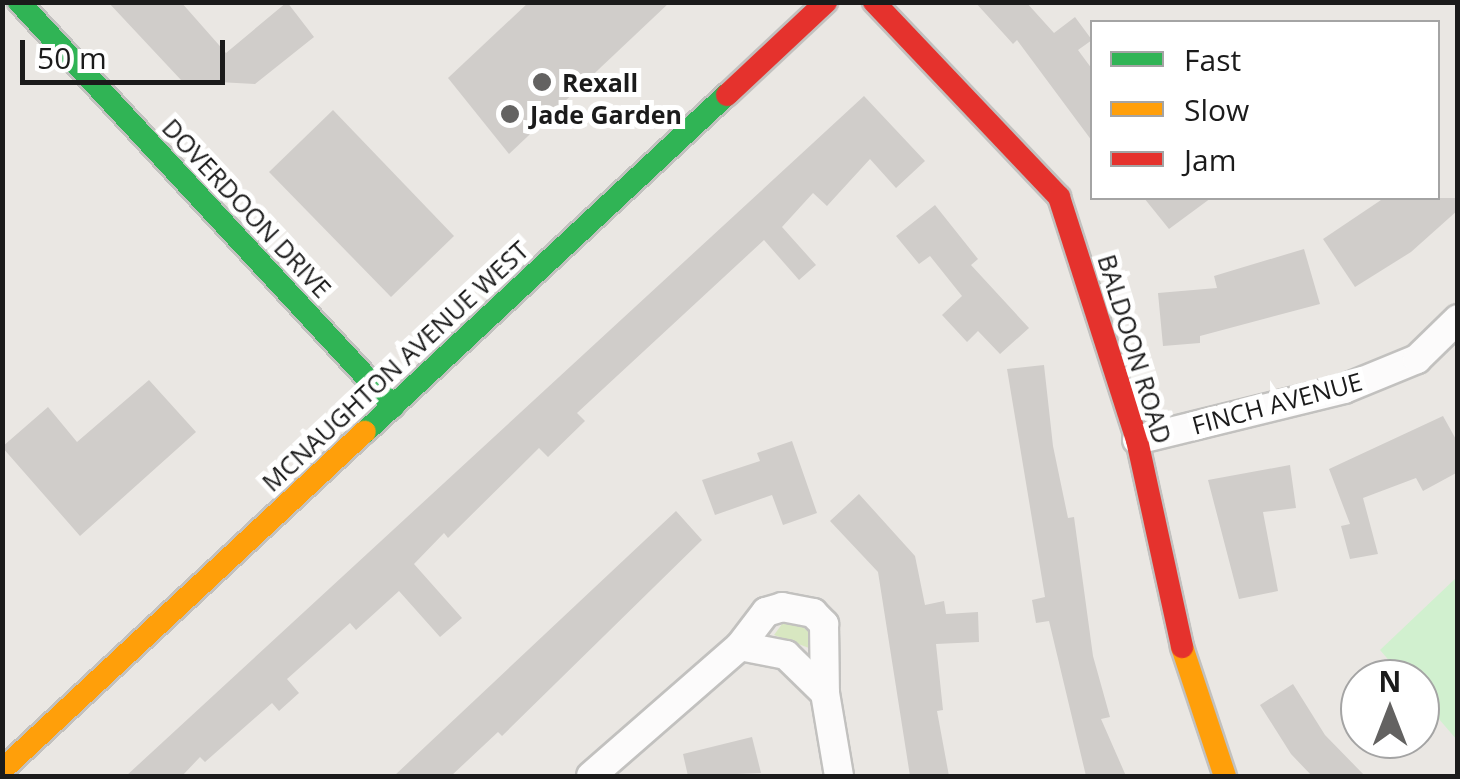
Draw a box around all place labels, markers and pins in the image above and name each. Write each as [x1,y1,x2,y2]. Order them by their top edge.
place label: Rexall [562,67,638,97]
marker: Rexall [531,71,553,93]
place label: Jade Garden [530,99,682,129]
marker: Jade Garden [499,103,521,125]

